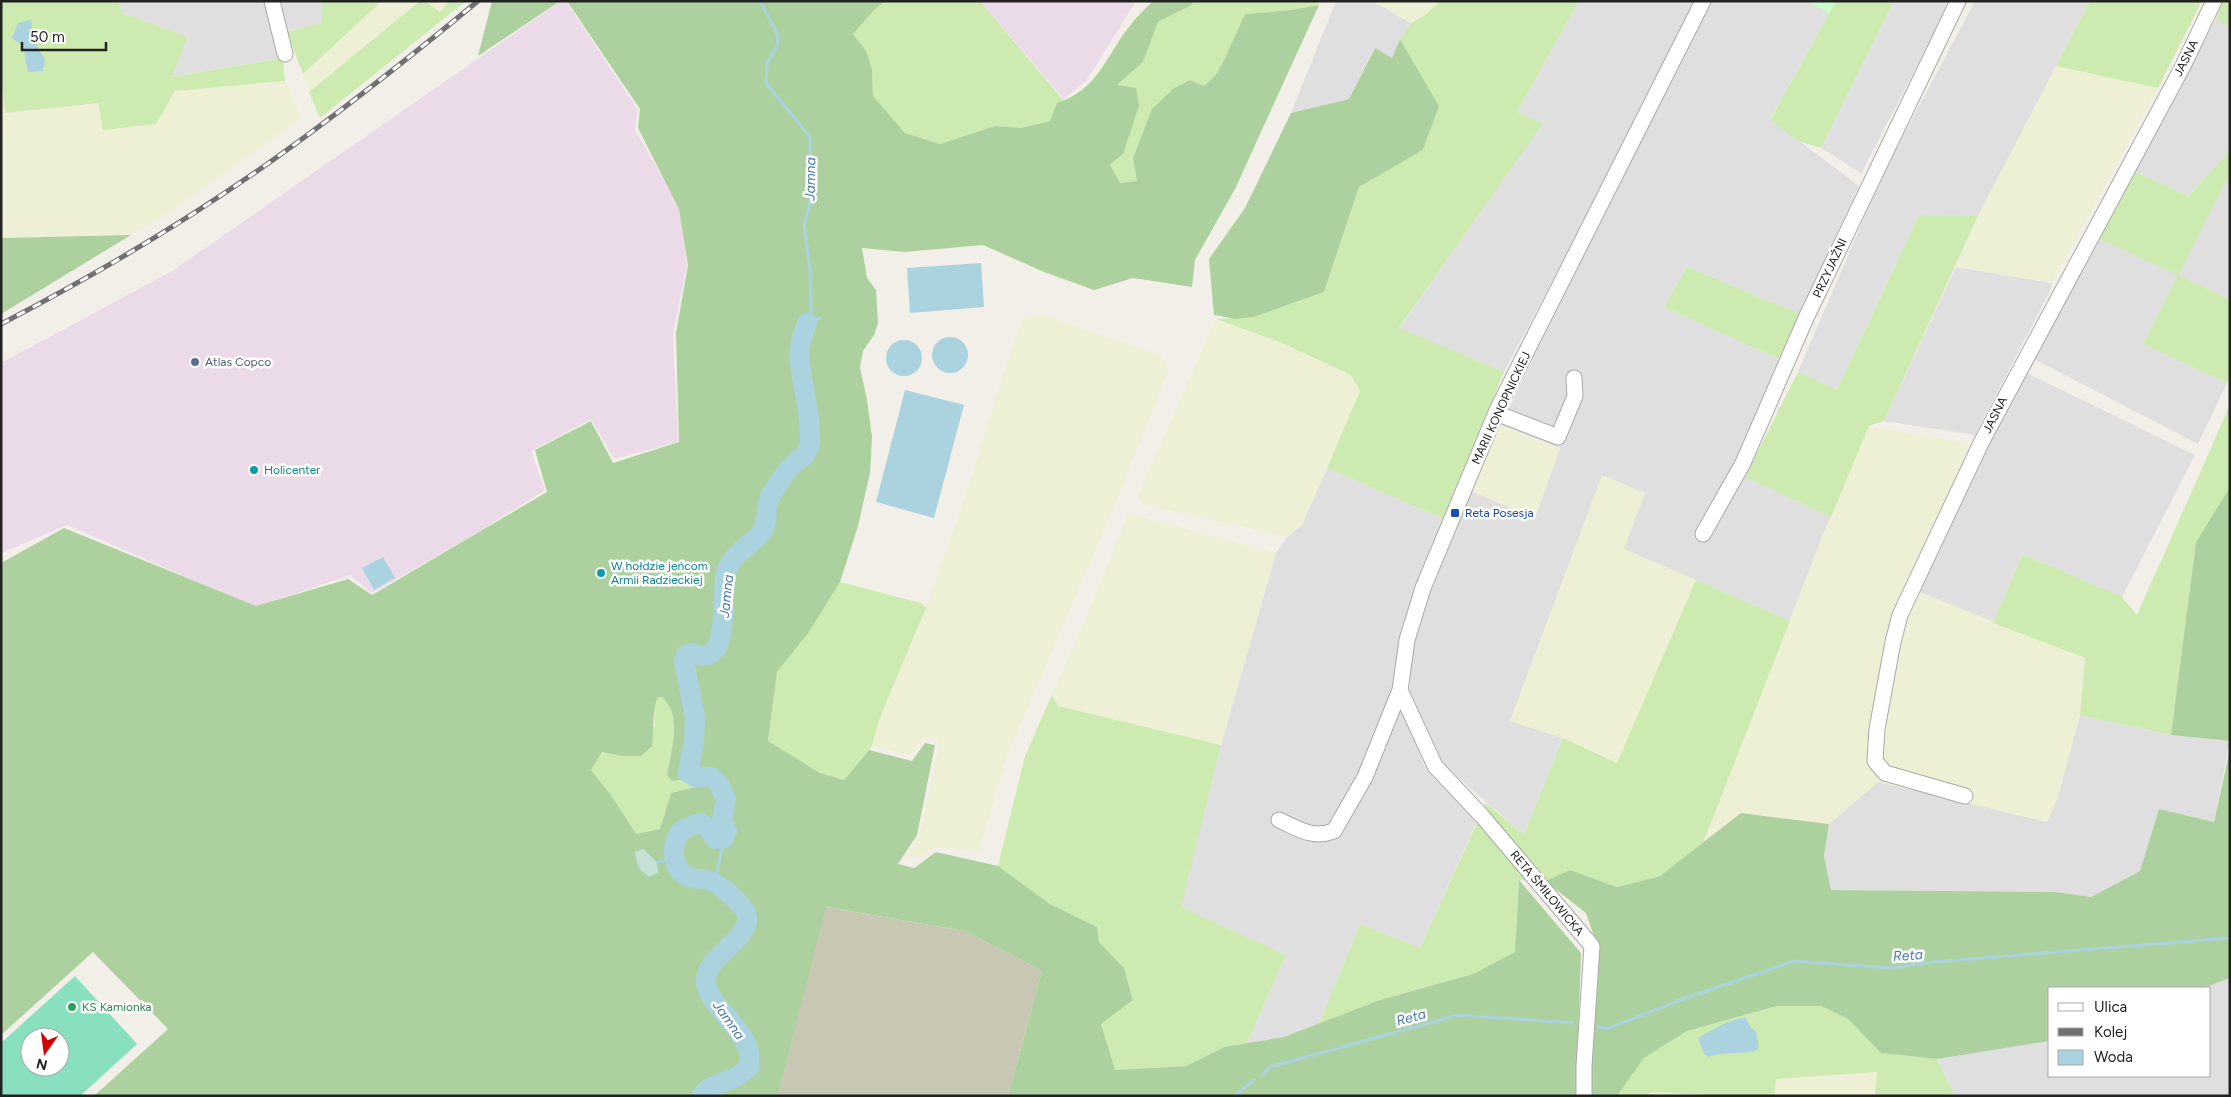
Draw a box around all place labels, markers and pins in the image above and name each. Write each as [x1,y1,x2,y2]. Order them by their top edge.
place label: Atlas Copco [205,355,271,369]
marker: Atlas Copco [189,356,201,368]
place label: Holicenter [264,463,320,477]
marker: Holicenter [248,464,260,476]
place label: Reta Posesja [1465,506,1534,520]
marker: Reta Posesja [1449,507,1461,519]
place label: W hołdzie jeńcom Armii Radzieckiej [611,559,708,587]
marker: W hołdzie jeńcom Armii Radzieckiej [595,567,607,579]
place label: KS Kamionka [82,1000,151,1014]
marker: KS Kamionka [66,1001,78,1013]

